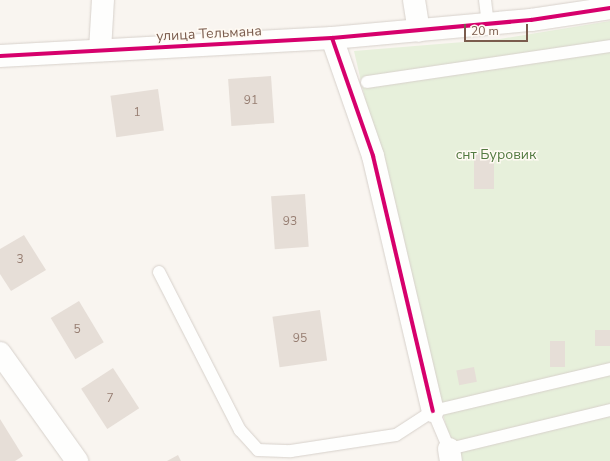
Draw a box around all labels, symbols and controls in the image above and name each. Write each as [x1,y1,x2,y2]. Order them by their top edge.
scale bar [466,16,530,42]
street label: улица Тельмана [156,23,262,45]
text: 20 m [471,23,499,39]
house number: 91 [244,94,258,108]
house number: 1 [133,106,141,120]
park label: снт Буровик [456,147,536,163]
house number: 93 [283,215,297,229]
house number: 3 [16,253,24,267]
house number: 5 [73,323,81,337]
house number: 95 [293,332,307,346]
house number: 7 [106,392,114,406]

